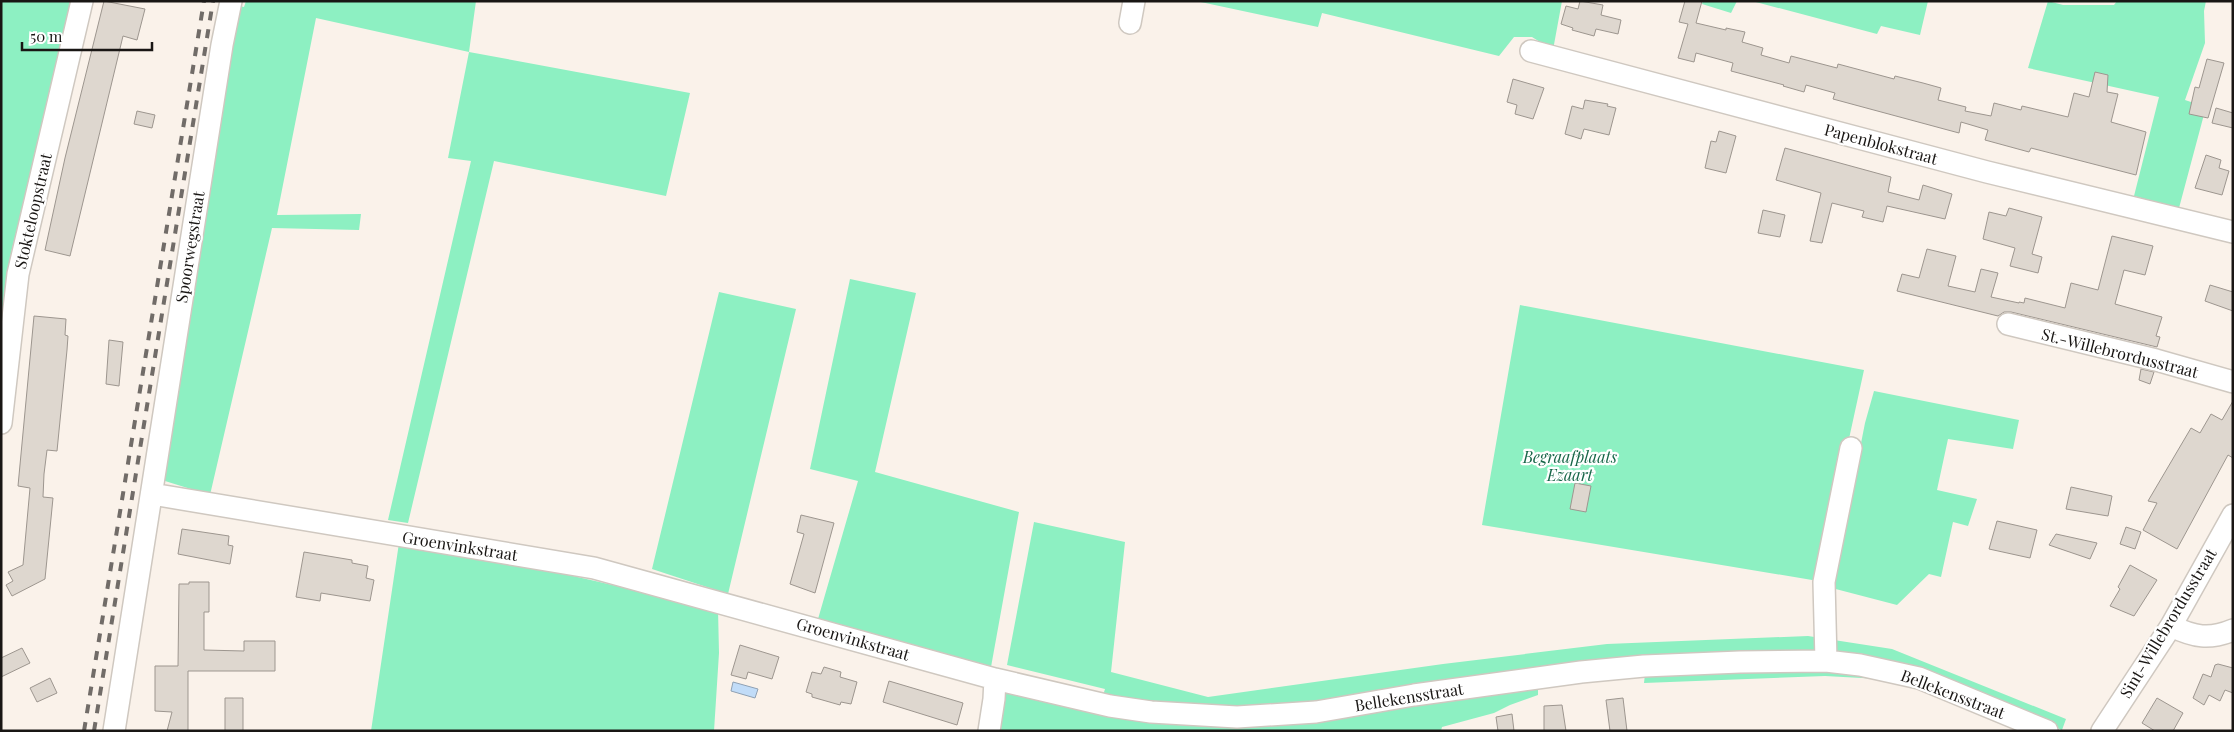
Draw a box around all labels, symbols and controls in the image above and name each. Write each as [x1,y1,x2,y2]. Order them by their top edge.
scale bar [22,20,152,52]
text: 50 m [30,26,63,46]
street label: Papenblokstraat [1822,118,1940,169]
street label: Stokteloopstraat [9,151,56,271]
street label: Spoorwegstraat [170,189,209,304]
street label: St.-Willebrordusstraat [2040,323,2201,382]
park label: Begraafplaats Ezaart [1522,446,1617,485]
street label: Groenvinkstraat [401,526,520,565]
street label: Sint-Willebrordusstraat [2115,544,2221,701]
street label: Groenvinkstraat [794,612,912,665]
street label: Bellekensstraat [1898,664,2009,723]
street label: Bellekensstraat [1353,677,1465,715]

